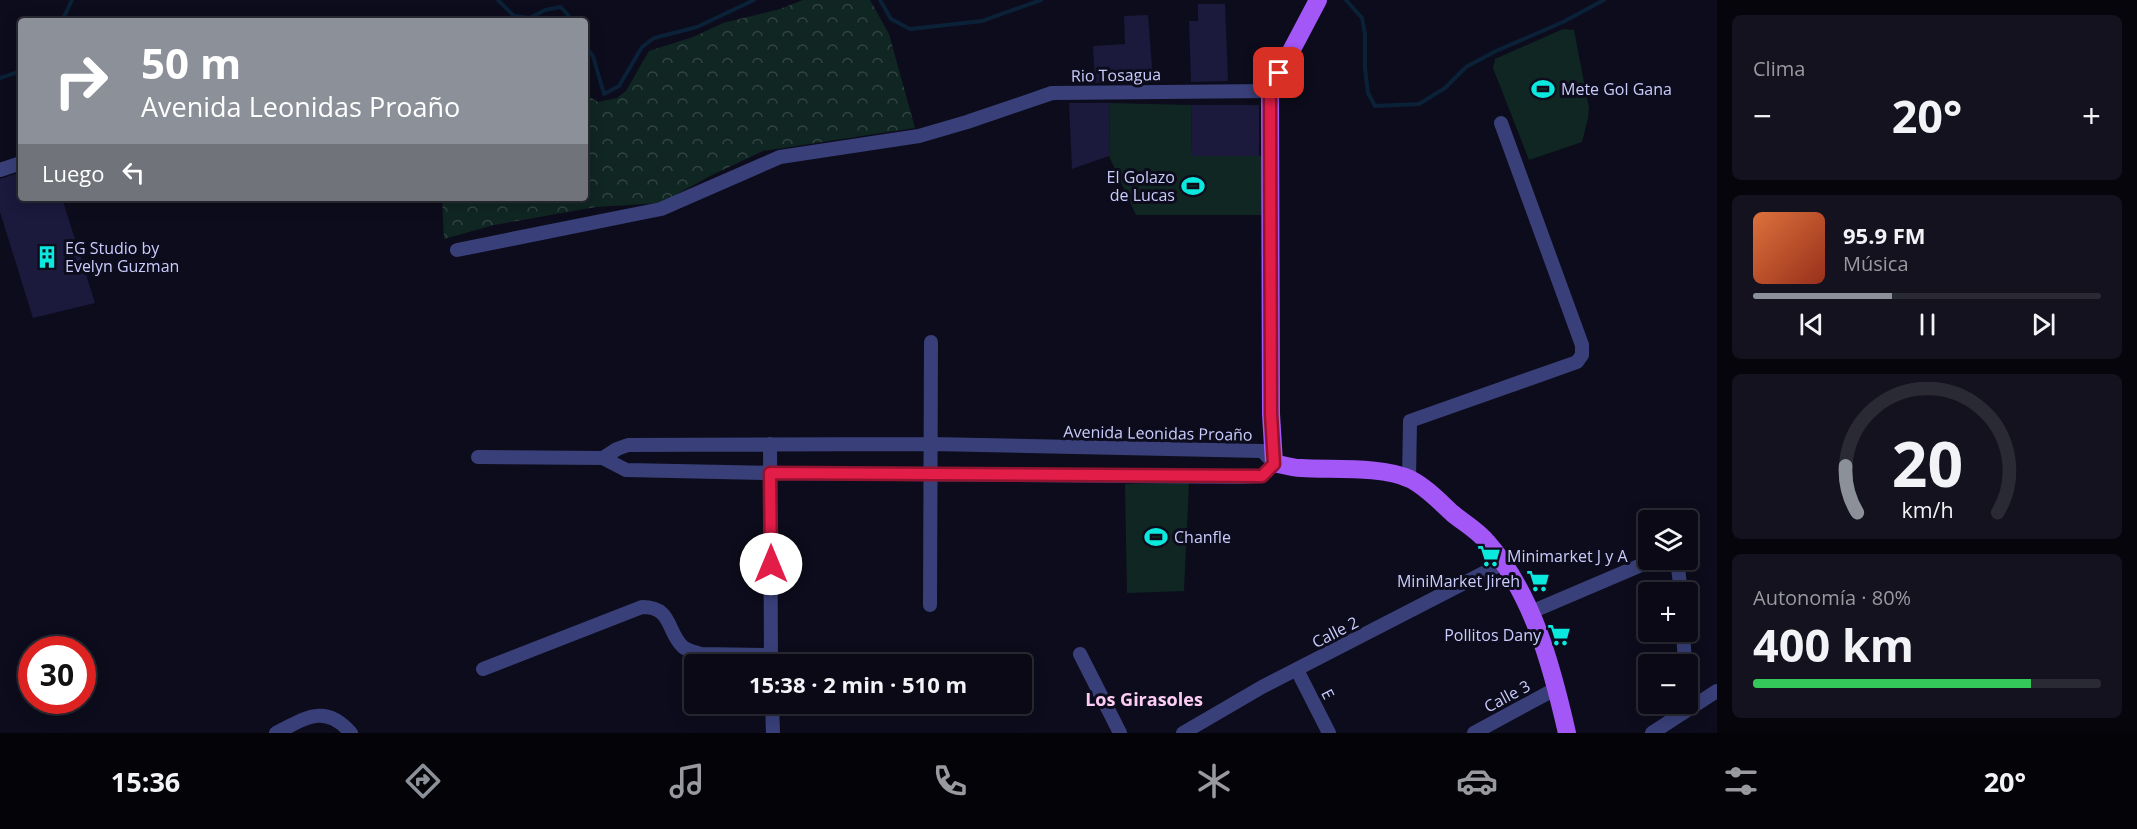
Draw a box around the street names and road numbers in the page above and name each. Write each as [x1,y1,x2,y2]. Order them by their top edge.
street label: Rio Tosagua [1071,63,1161,87]
street label: Avenida Leonidas Proaño [1063,420,1253,446]
street label: Calle 2 [1308,611,1362,653]
street label: Calle 3 [1480,675,1534,717]
street label: E [1316,685,1340,703]

